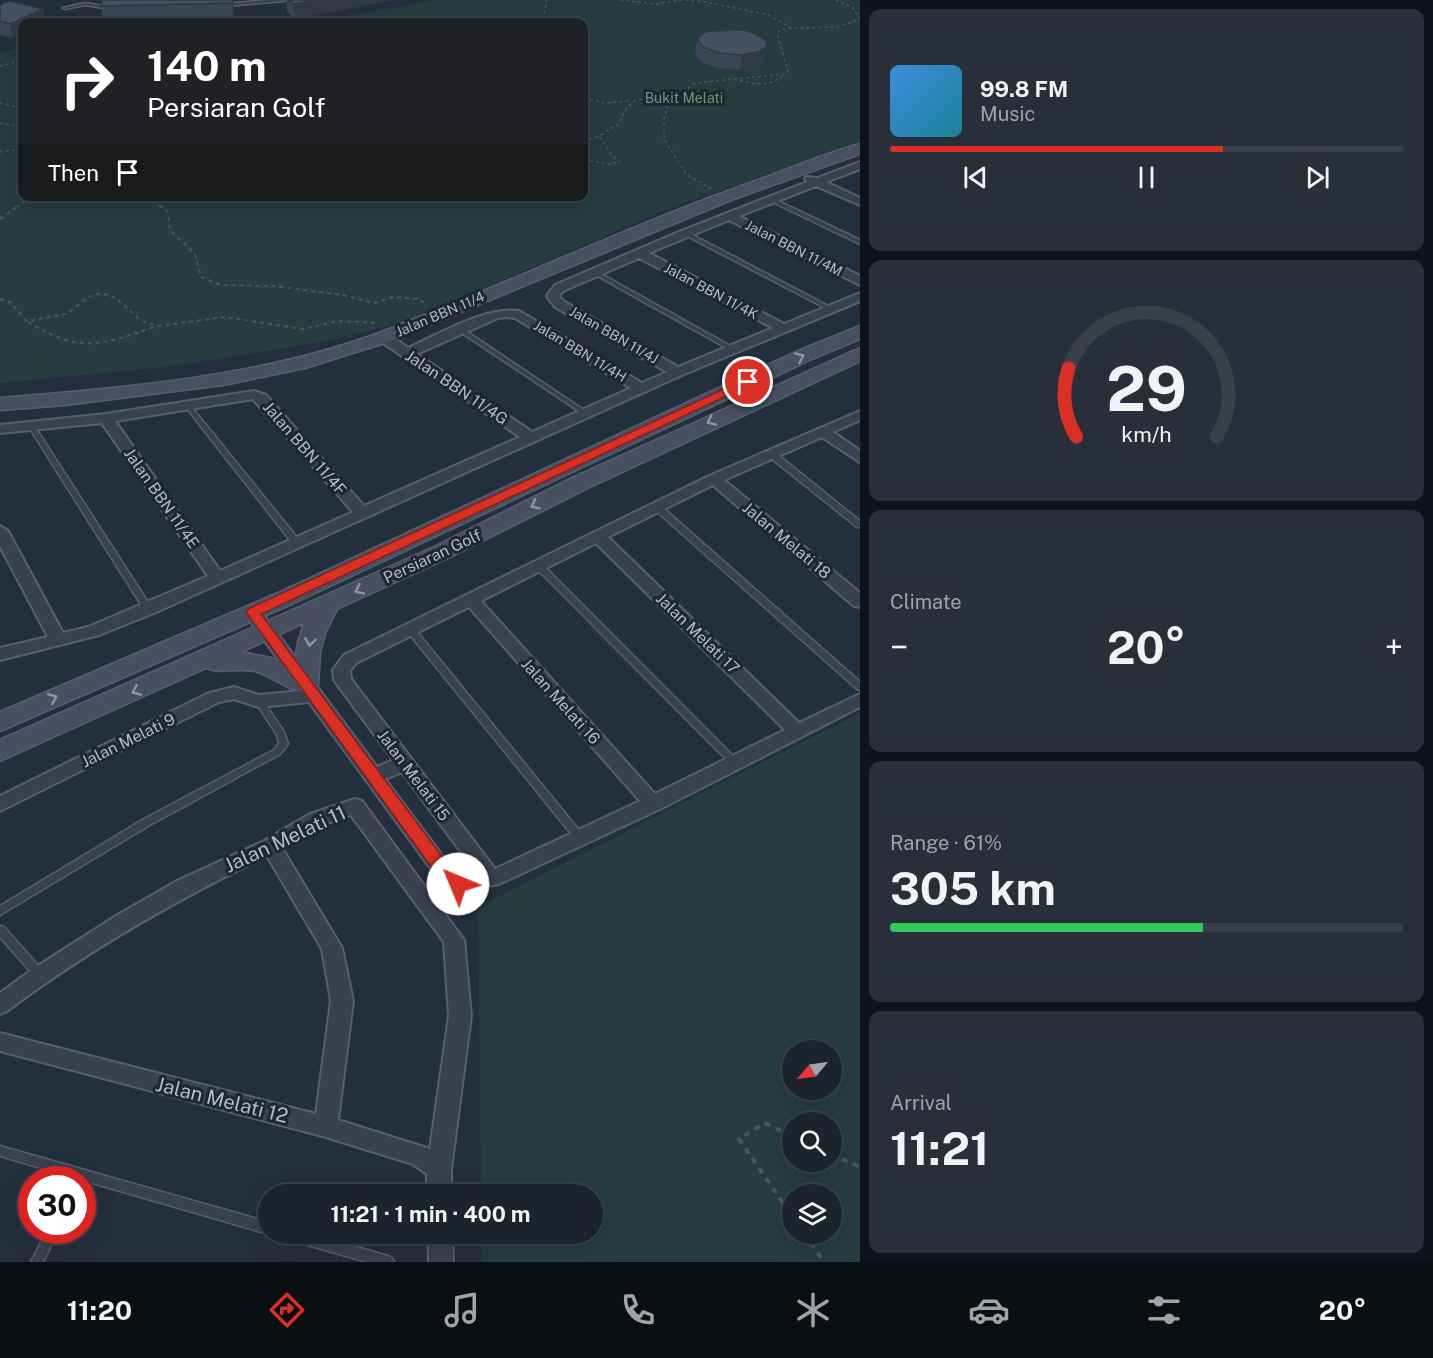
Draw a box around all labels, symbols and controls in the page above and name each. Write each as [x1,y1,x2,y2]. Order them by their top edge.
text: 140 m [147,41,267,90]
icon: right [48,42,126,120]
text: 99.8 FM [980,76,1068,102]
park label: Bukit Melati [645,90,723,106]
text: Persiaran Golf [147,91,325,123]
text: Music [980,102,1035,126]
icon: arrive [111,156,144,189]
text: Then [48,160,99,186]
icon: previous [959,161,992,194]
icon: pause [1130,161,1163,194]
icon: next [1301,161,1334,194]
street label: Jalan BBN 11/4M [743,217,845,279]
street label: Jalan BBN 11/4K [661,259,761,323]
street label: Jalan BBN 11/4 [393,288,487,340]
street label: Jalan BBN 11/4J [567,303,661,367]
street label: Jalan BBN 11/4H [531,317,629,385]
street label: Jalan BBN 11/4G [402,346,512,429]
one-way arrow [794,353,805,365]
text: 29 [1106,353,1187,426]
pin [722,356,773,407]
icon: arrive [731,365,764,398]
street label: Jalan BBN 11/4F [259,398,350,499]
one-way arrow [706,414,717,426]
text: km/h [1121,423,1172,448]
street label: Jalan BBN 11/4E [120,444,203,552]
one-way arrow [530,498,541,510]
street label: Jalan Melati 18 [739,498,835,583]
street label: Persiaran Golf [380,525,484,587]
one-way arrow [355,582,366,594]
street label: Jalan Melati 17 [652,589,743,678]
text: Climate [890,590,962,614]
text: 20° [1107,621,1186,674]
text: − [890,628,908,666]
text: + [1385,628,1403,666]
one-way arrow [304,638,316,647]
street label: Jalan Melati 16 [517,655,604,748]
one-way arrow [131,684,142,696]
one-way arrow [47,693,58,705]
street label: Jalan Melati 9 [78,709,178,771]
street label: Jalan Melati 15 [373,726,454,825]
street label: Jalan Melati 11 [220,800,350,878]
text: Range · 61% [890,831,1002,855]
position arrow [426,852,490,916]
text: 305 km [890,862,1056,915]
north arrow [782,1040,842,1100]
map controls [782,1040,842,1244]
street label: Jalan Melati 12 [153,1072,291,1128]
text: Arrival [890,1091,952,1115]
button: search [782,1112,842,1172]
text: 11:21 [890,1122,989,1175]
speed limit sign: 30 [18,1166,96,1244]
button: layers [782,1184,842,1244]
text: 11:21 · 1 min · 400 m [330,1201,531,1227]
icon: directions [266,1289,308,1331]
icon: music [441,1289,483,1331]
icon: phone [617,1289,659,1331]
icon: climate [792,1289,834,1331]
icon: car [968,1289,1010,1331]
icon: filters [1143,1289,1185,1331]
text: 11:20 [67,1294,132,1326]
text: 20° [1319,1294,1366,1326]

